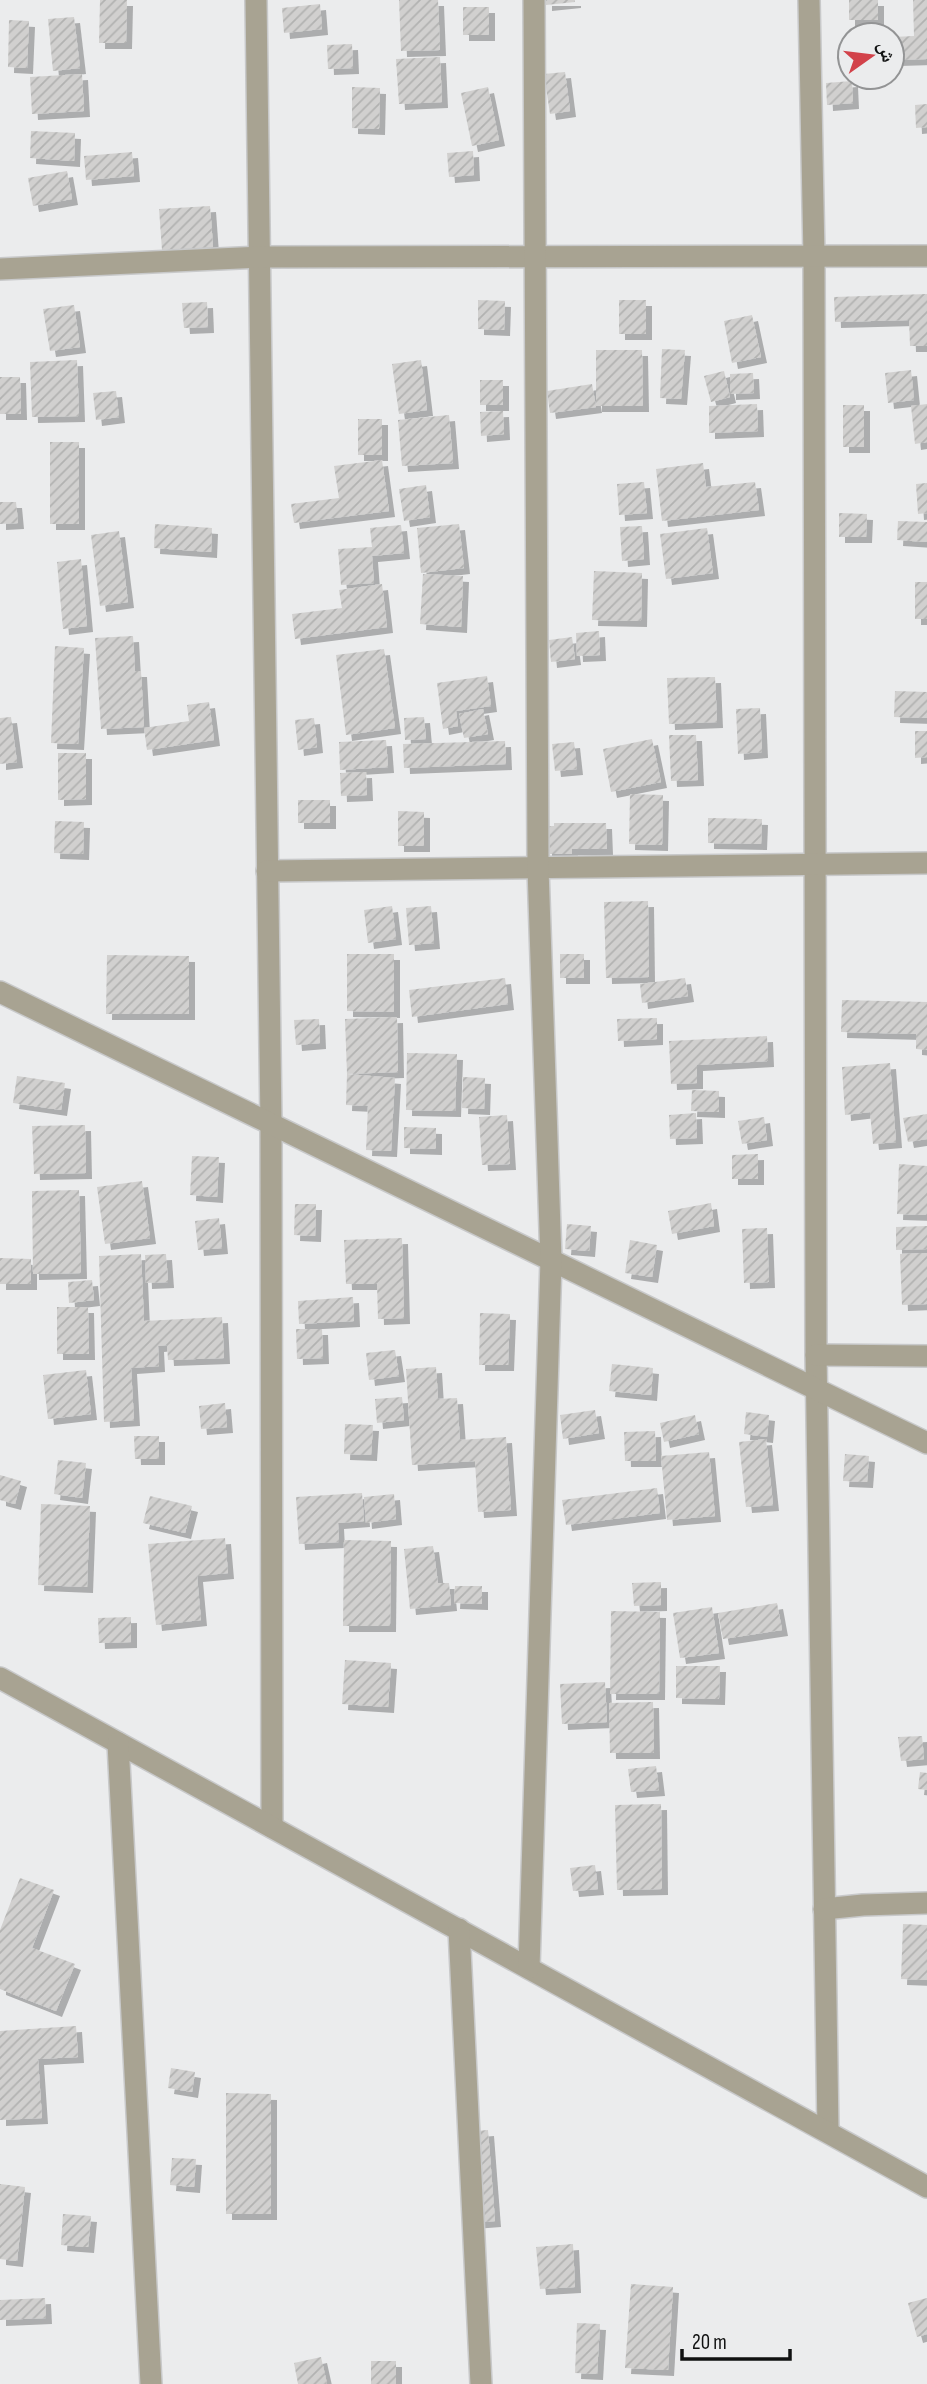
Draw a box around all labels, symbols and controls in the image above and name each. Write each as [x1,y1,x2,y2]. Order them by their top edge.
north arrow [836,21,906,91]
text: ش [872,40,900,65]
scale bar [682,2318,790,2362]
text: 20 m [692,2330,727,2355]

